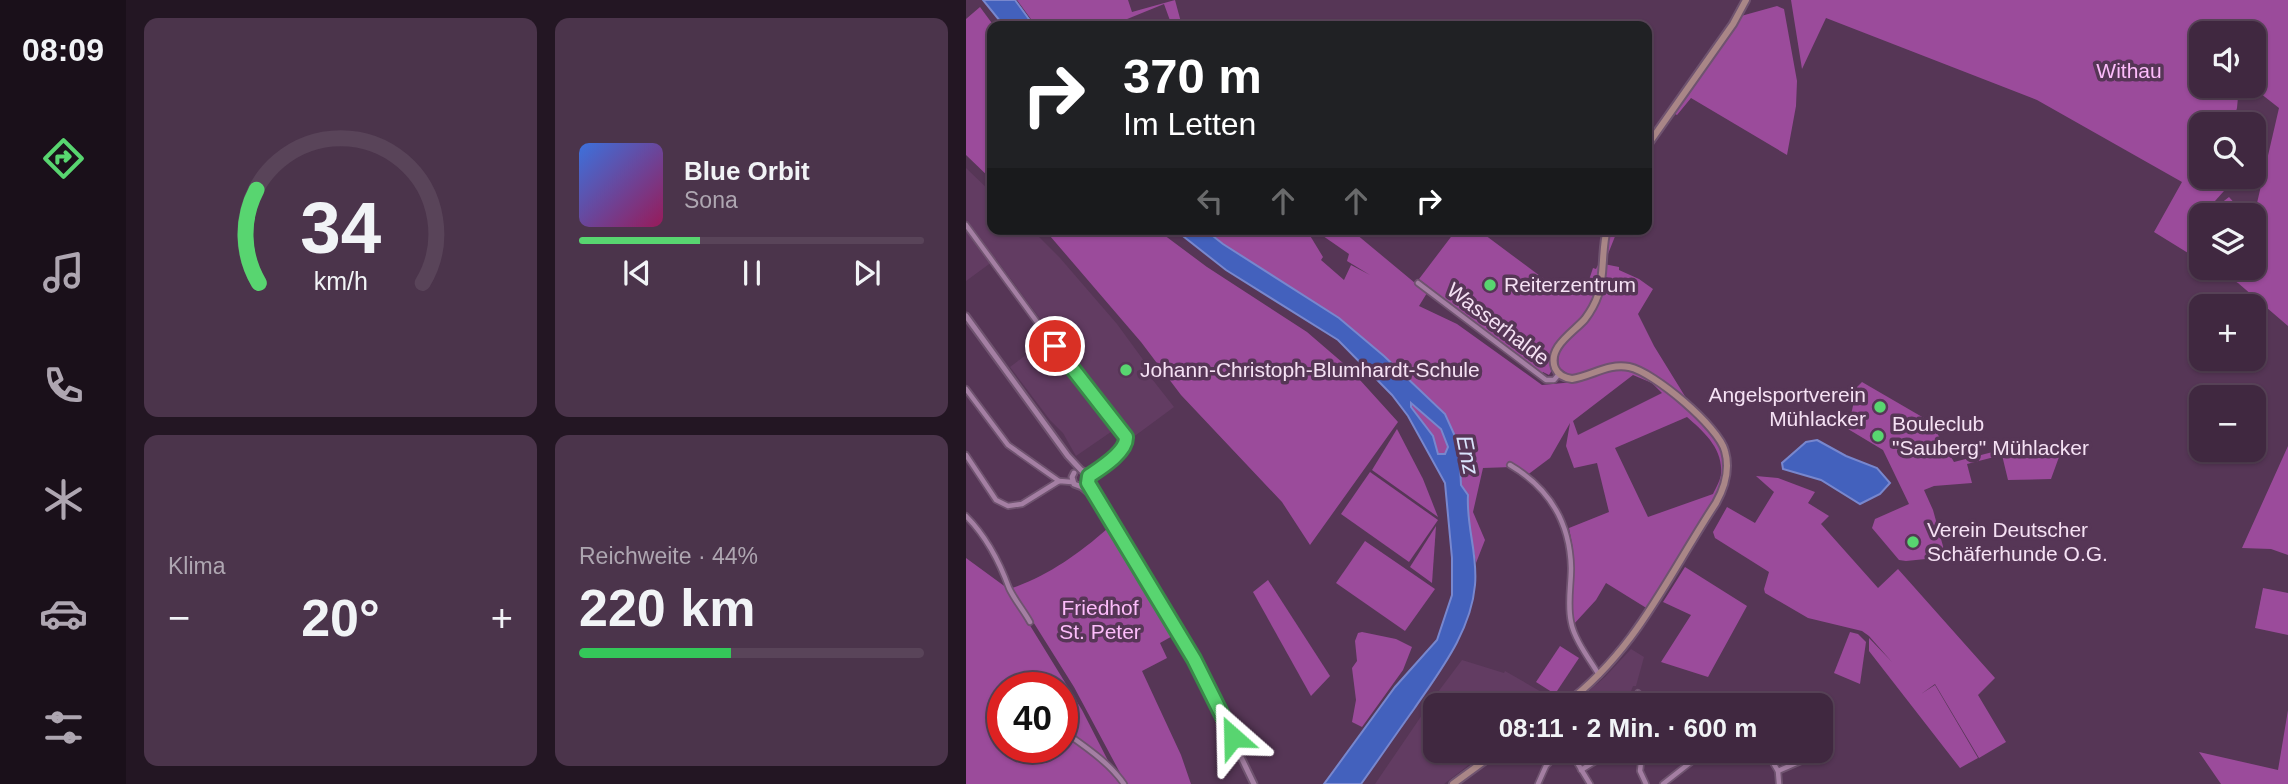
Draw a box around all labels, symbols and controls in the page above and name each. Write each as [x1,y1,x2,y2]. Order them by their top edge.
map controls [2189,21,2266,462]
button: sound [2189,21,2266,98]
text: 08:09 [22,32,104,68]
icon: right [1008,49,1099,140]
text: 370 m [1123,49,1262,103]
park label: Withau [2096,59,2162,82]
text: Im Letten [1123,106,1256,142]
button: search [2189,112,2266,189]
icon: directions [39,134,88,183]
text: Blue Orbit [684,156,810,186]
icon: left [1191,182,1229,220]
icon: ahead [1264,182,1302,220]
icon: ahead [1337,182,1375,220]
icon: right [1410,182,1448,220]
text: Sona [684,187,738,213]
text: 34 [300,188,381,269]
button: layers [2189,203,2266,280]
icon: music [39,248,88,297]
icon: previous [618,254,656,292]
icon: pause [733,254,771,292]
icon: next [848,254,886,292]
text: km/h [313,267,368,295]
place label: Reiterzentrum [1504,273,1636,296]
marker: Reiterzentrum [1482,277,1498,293]
street label: Wasserhalde [1443,278,1554,369]
button: + [2189,294,2266,371]
pin [1025,316,1085,376]
icon: arrive [1036,327,1074,365]
place label: Johann-Christoph-Blumhardt-Schule [1140,358,1480,381]
icon: phone [39,361,88,410]
marker: Johann-Christoph-Blumhardt-Schule [1118,362,1134,378]
place label: Angelsportverein Mühlacker [1708,383,1866,430]
button: − [2189,385,2266,462]
marker: Angelsportverein Mühlacker [1872,399,1888,415]
place label: Bouleclub "Sauberg" Mühlacker [1892,412,2089,459]
marker: Bouleclub "Sauberg" Mühlacker [1870,428,1886,444]
water label: Enz [1451,433,1485,477]
icon: climate [39,475,88,524]
place label: Verein Deutscher Schäferhunde O.G. [1927,518,2108,565]
marker: Verein Deutscher Schäferhunde O.G. [1905,534,1921,550]
text: Reichweite · 44% [579,543,758,569]
text: Klima [168,553,226,579]
text: 220 km [579,579,755,637]
icon: car [39,589,88,638]
text: 20° [301,589,380,647]
park label: Friedhof St. Peter [1059,596,1141,643]
text: − [168,597,190,639]
text: + [491,597,513,639]
speed limit sign: 40 [987,672,1078,763]
position arrow [1196,700,1270,774]
icon: filters [39,703,88,752]
text: 08:11 · 2 Min. · 600 m [1499,713,1757,743]

